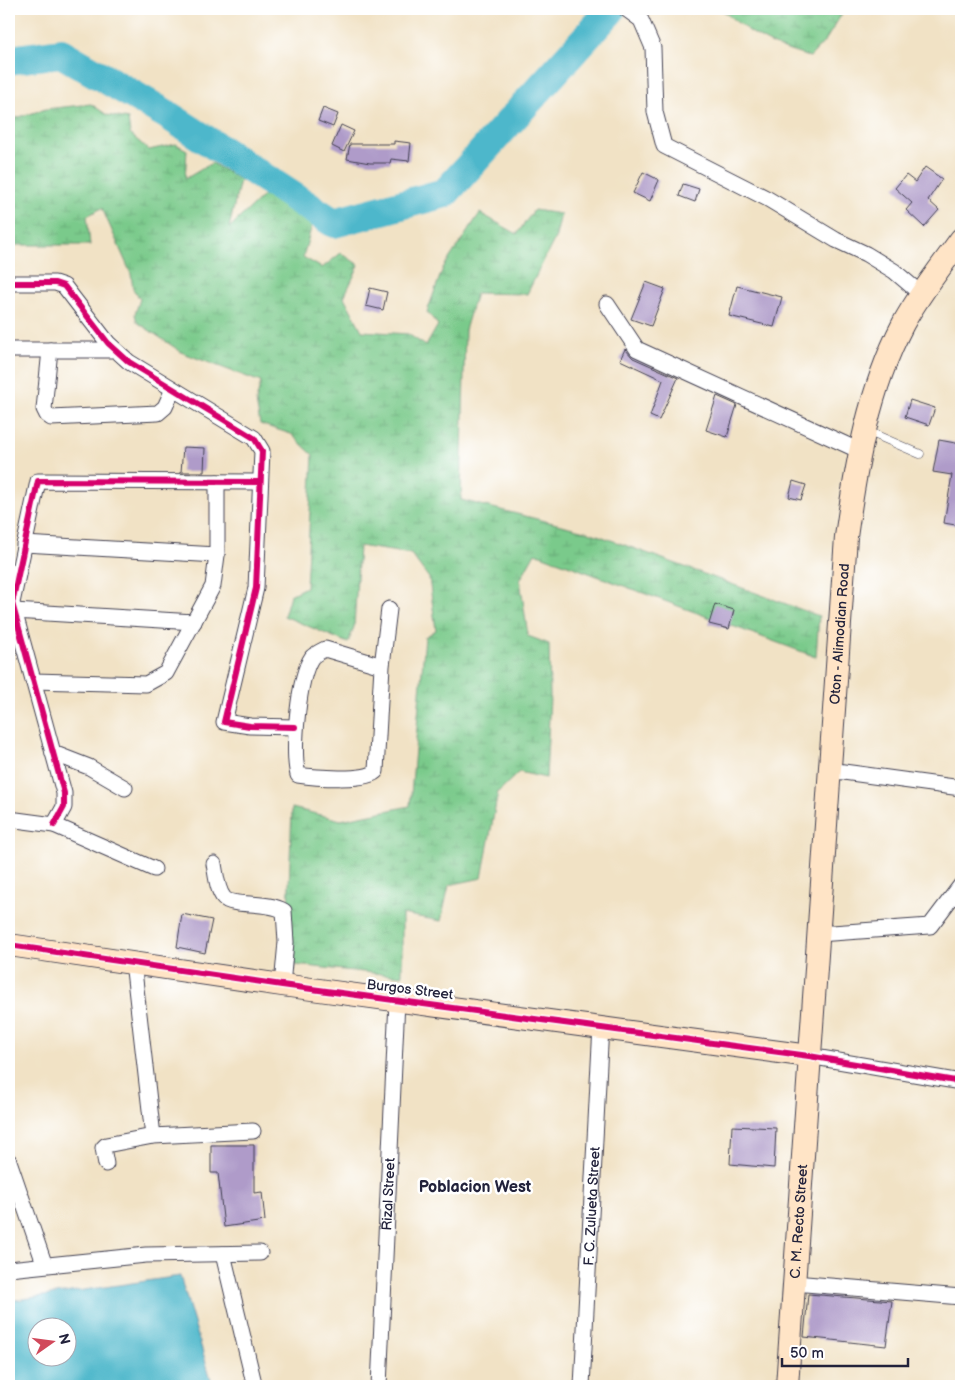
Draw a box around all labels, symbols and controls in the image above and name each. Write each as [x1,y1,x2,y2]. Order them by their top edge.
street label: Oton - Alimodian Road [826,563,853,705]
street label: Burgos Street [366,976,455,1003]
street label: F. C. Zulueta Street [580,1146,604,1266]
street label: Rizal Street [378,1157,399,1231]
street label: C. M. Recto Street [786,1163,811,1279]
district label: Poblacion West [419,1178,532,1197]
north arrow [28,1318,78,1368]
text: N [55,1332,74,1346]
scale bar [782,1335,909,1367]
text: 50 m [790,1344,824,1363]

